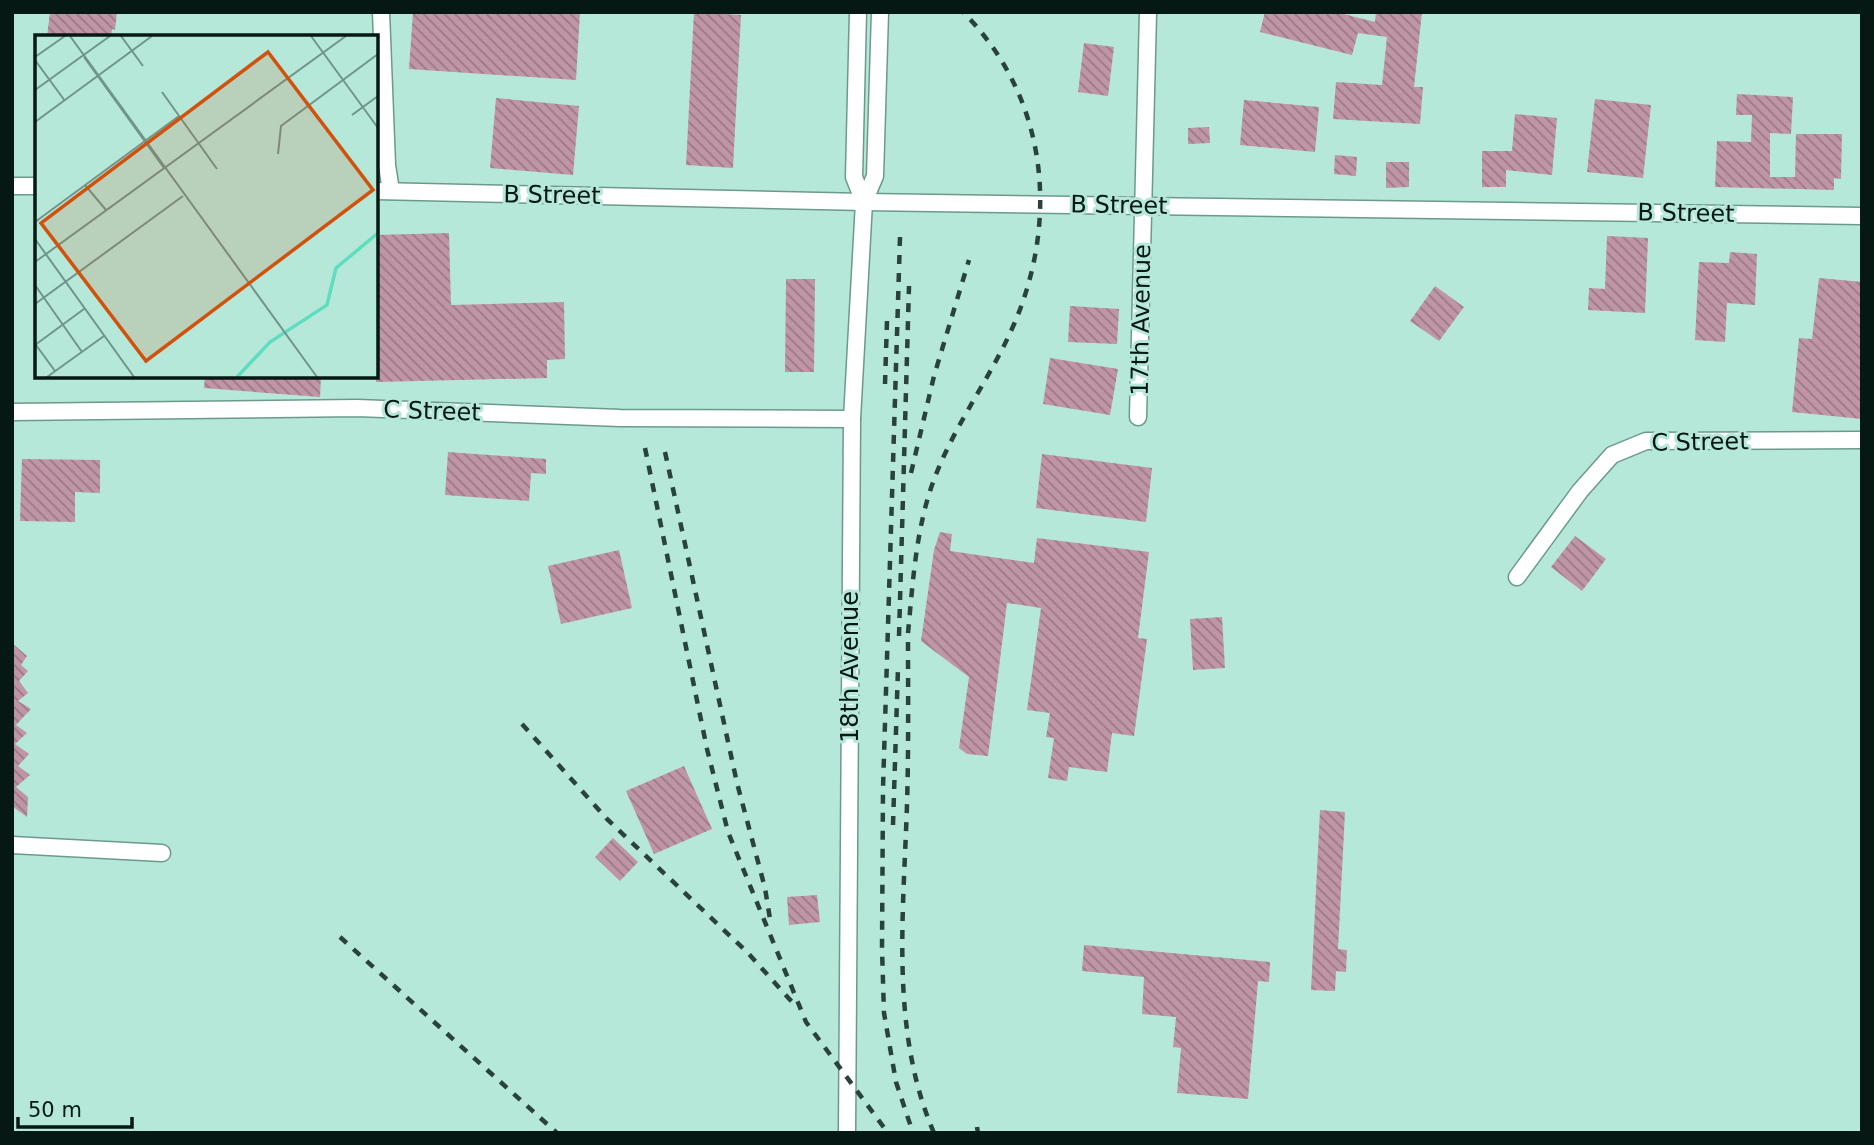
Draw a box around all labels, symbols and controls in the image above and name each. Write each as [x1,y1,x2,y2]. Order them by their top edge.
inset map [35,35,378,378]
street label: B Street [503,180,601,210]
street label: B Street [1070,190,1168,220]
street label: B Street [1637,198,1735,228]
street label: 17th Avenue [1126,244,1156,396]
street label: C Street [383,395,481,427]
street label: C Street [1651,427,1749,457]
street label: 18th Avenue [836,591,864,743]
scale bar [18,1086,131,1130]
text: 50 m [28,1098,82,1122]

